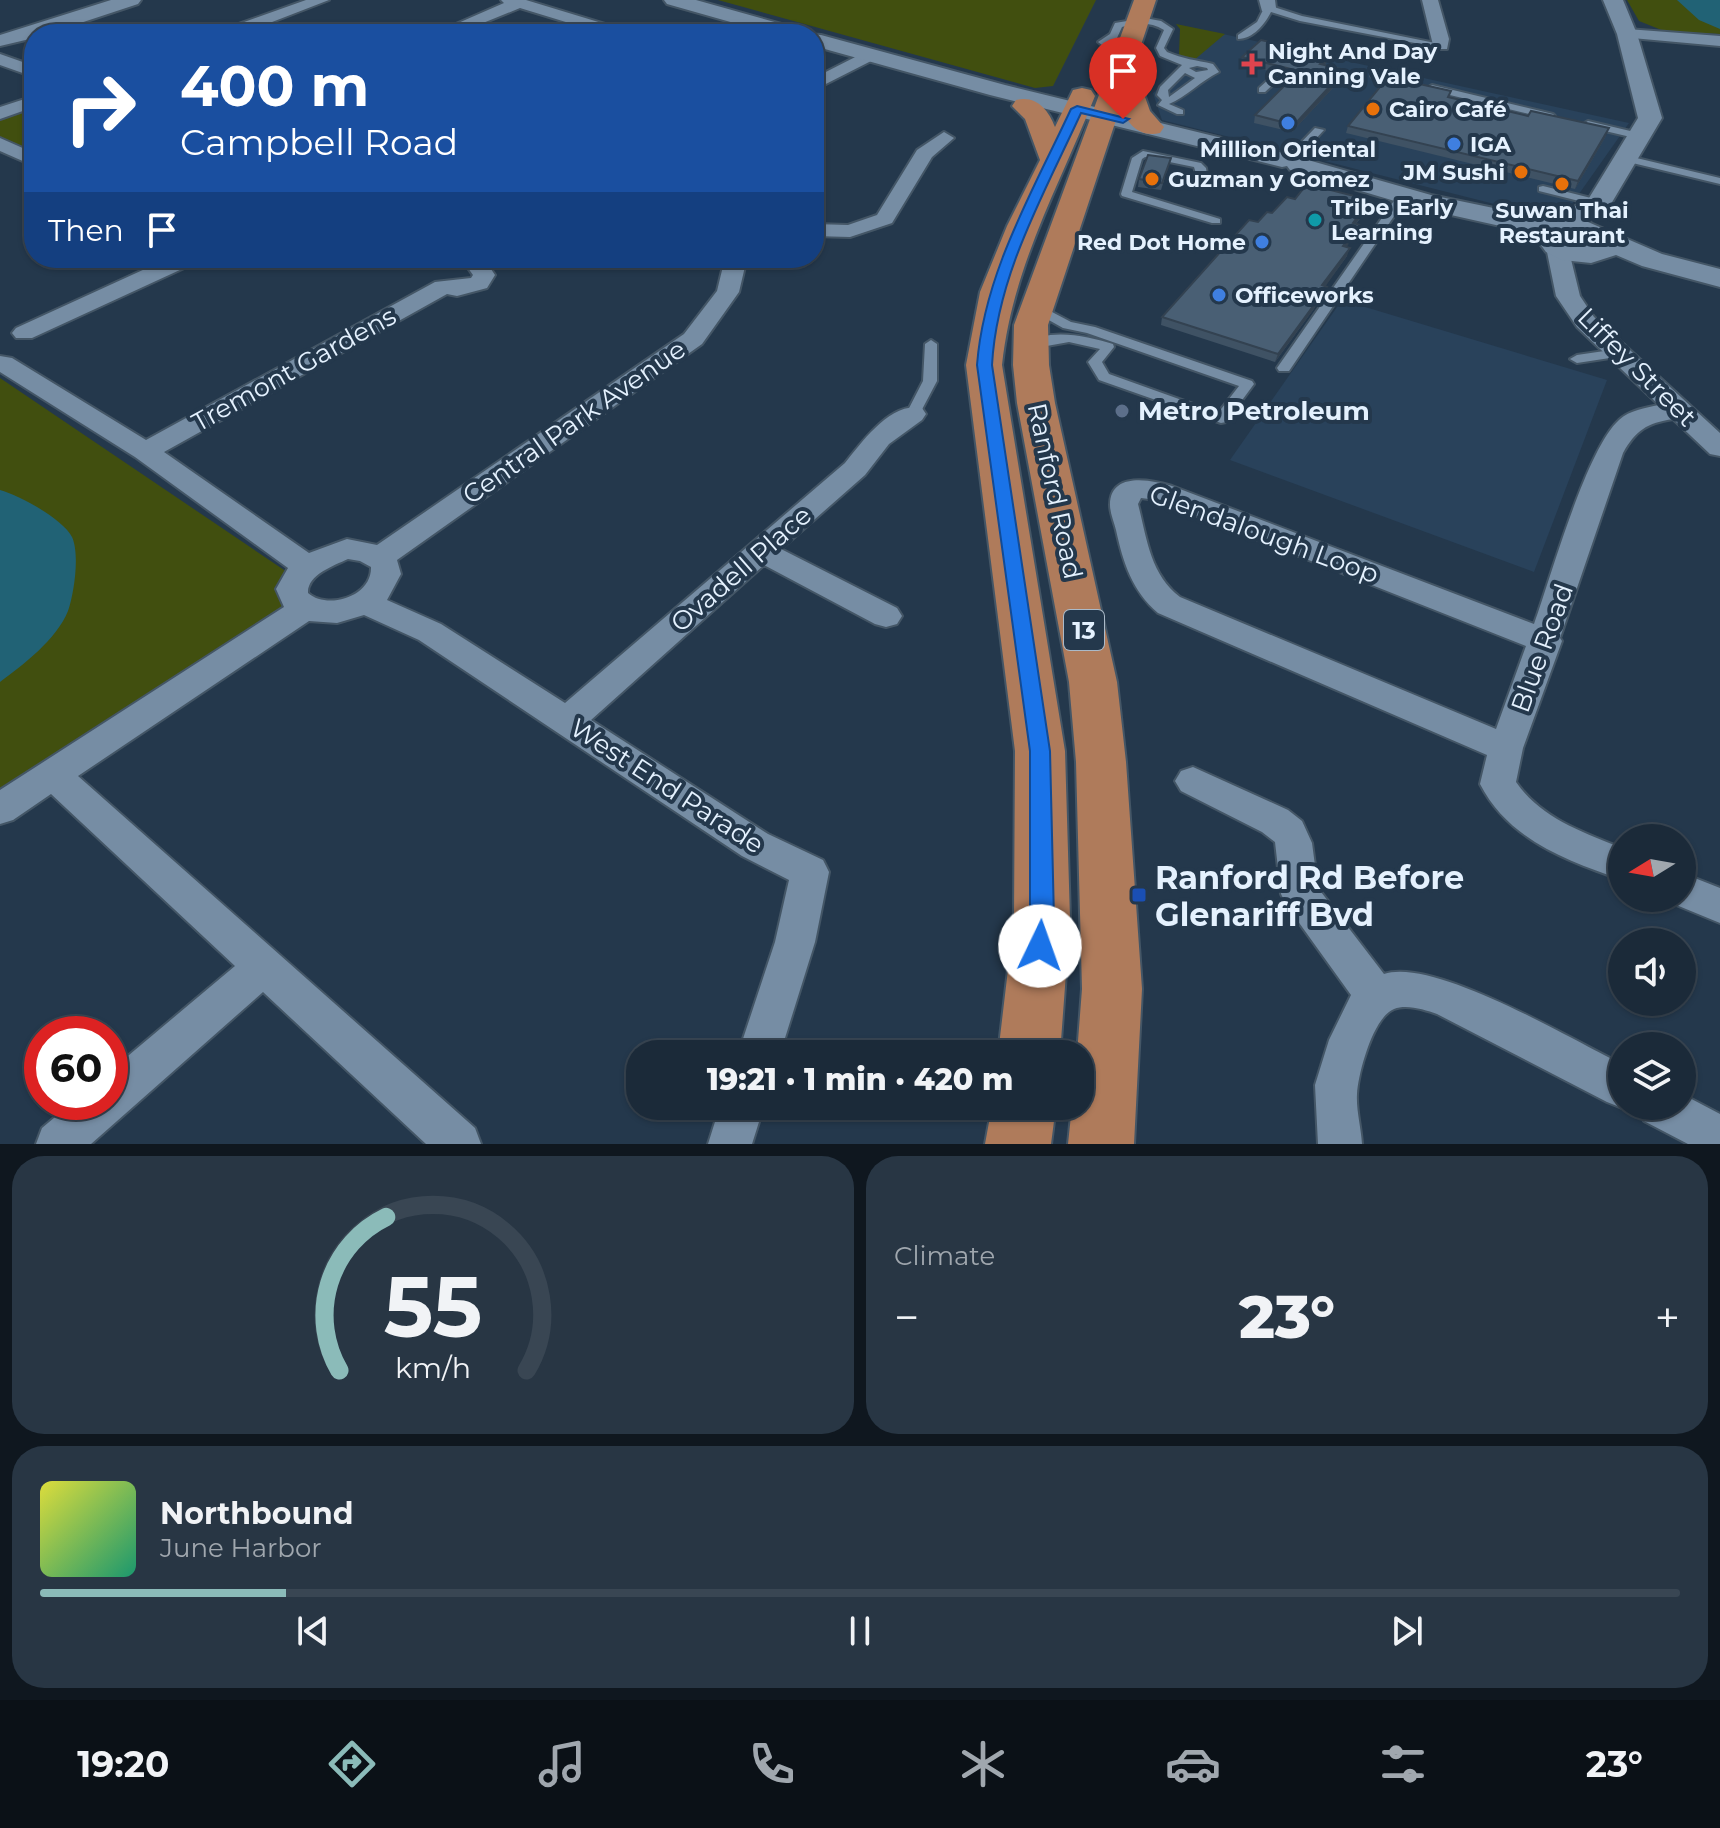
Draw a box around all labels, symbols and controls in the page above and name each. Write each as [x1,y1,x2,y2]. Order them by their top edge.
pin [1089,37,1157,119]
place label: Night And Day Canning Vale [1268,38,1438,90]
icon: arrive [1101,49,1145,93]
text: 400 m [180,52,369,120]
marker: Night And Day Canning Vale [1243,55,1261,73]
icon: right [48,56,152,160]
place label: Cairo Café [1389,96,1507,123]
marker: Cairo Café [1364,100,1382,118]
marker: Million Oriental [1279,114,1297,132]
text: Campbell Road [180,120,458,164]
place label: IGA [1470,131,1512,158]
marker: IGA [1445,135,1463,153]
place label: Million Oriental [1200,136,1376,163]
place label: JM Sushi [1402,159,1505,186]
marker: JM Sushi [1512,163,1530,181]
place label: Guzman y Gomez [1168,166,1370,193]
marker: Guzman y Gomez [1143,170,1161,188]
marker: Suwan Thai Restaurant [1553,175,1571,193]
place label: Tribe Early Learning [1331,194,1454,246]
place label: Suwan Thai Restaurant [1495,197,1629,249]
icon: arrive [140,208,184,252]
marker: Tribe Early Learning [1306,211,1324,229]
text: Then [48,212,124,249]
place label: Red Dot Home [1077,229,1246,256]
marker: Red Dot Home [1253,233,1271,251]
place label: Officeworks [1235,282,1374,309]
marker: Officeworks [1210,286,1228,304]
street label: Tremont Gardens [186,300,402,438]
street label: Liffey Street [1571,301,1703,433]
street label: Central Park Avenue [456,333,692,511]
place label: Metro Petroleum [1138,395,1370,427]
street label: Ranford Road [1021,400,1089,582]
marker: Metro Petroleum [1113,402,1131,420]
street label: Glendalough Loop [1145,478,1383,590]
street label: Ovadell Place [664,499,818,639]
street label: Blue Road [1504,579,1580,717]
road number: 13 [1064,610,1104,650]
street label: West End Parade [564,712,770,860]
north arrow [1608,824,1696,912]
map controls [1608,824,1696,1120]
place label: Ranford Rd Before Glenariff Bvd [1155,858,1464,934]
marker: Ranford Rd Before Glenariff Bvd [1130,886,1148,904]
position arrow [998,904,1082,988]
button: sound [1608,928,1696,1016]
speed limit sign: 60 [24,1016,128,1120]
button: layers [1608,1032,1696,1120]
text: 19:21 · 1 min · 420 m [707,1061,1013,1098]
text: Climate [894,1240,995,1272]
text: 55 [384,1256,482,1358]
text: 23° [1239,1280,1335,1353]
text: − [894,1290,919,1344]
text: + [1655,1290,1680,1344]
text: km/h [395,1350,471,1385]
text: Northbound [160,1495,354,1532]
text: June Harbor [160,1532,322,1564]
icon: previous [291,1609,335,1653]
icon: pause [838,1609,882,1653]
icon: next [1385,1609,1429,1653]
icon: directions [324,1736,380,1792]
icon: music [534,1736,590,1792]
icon: phone [744,1736,800,1792]
icon: climate [955,1736,1011,1792]
icon: car [1165,1736,1221,1792]
icon: filters [1375,1736,1431,1792]
text: 19:20 [77,1742,169,1786]
text: 23° [1586,1742,1643,1786]

